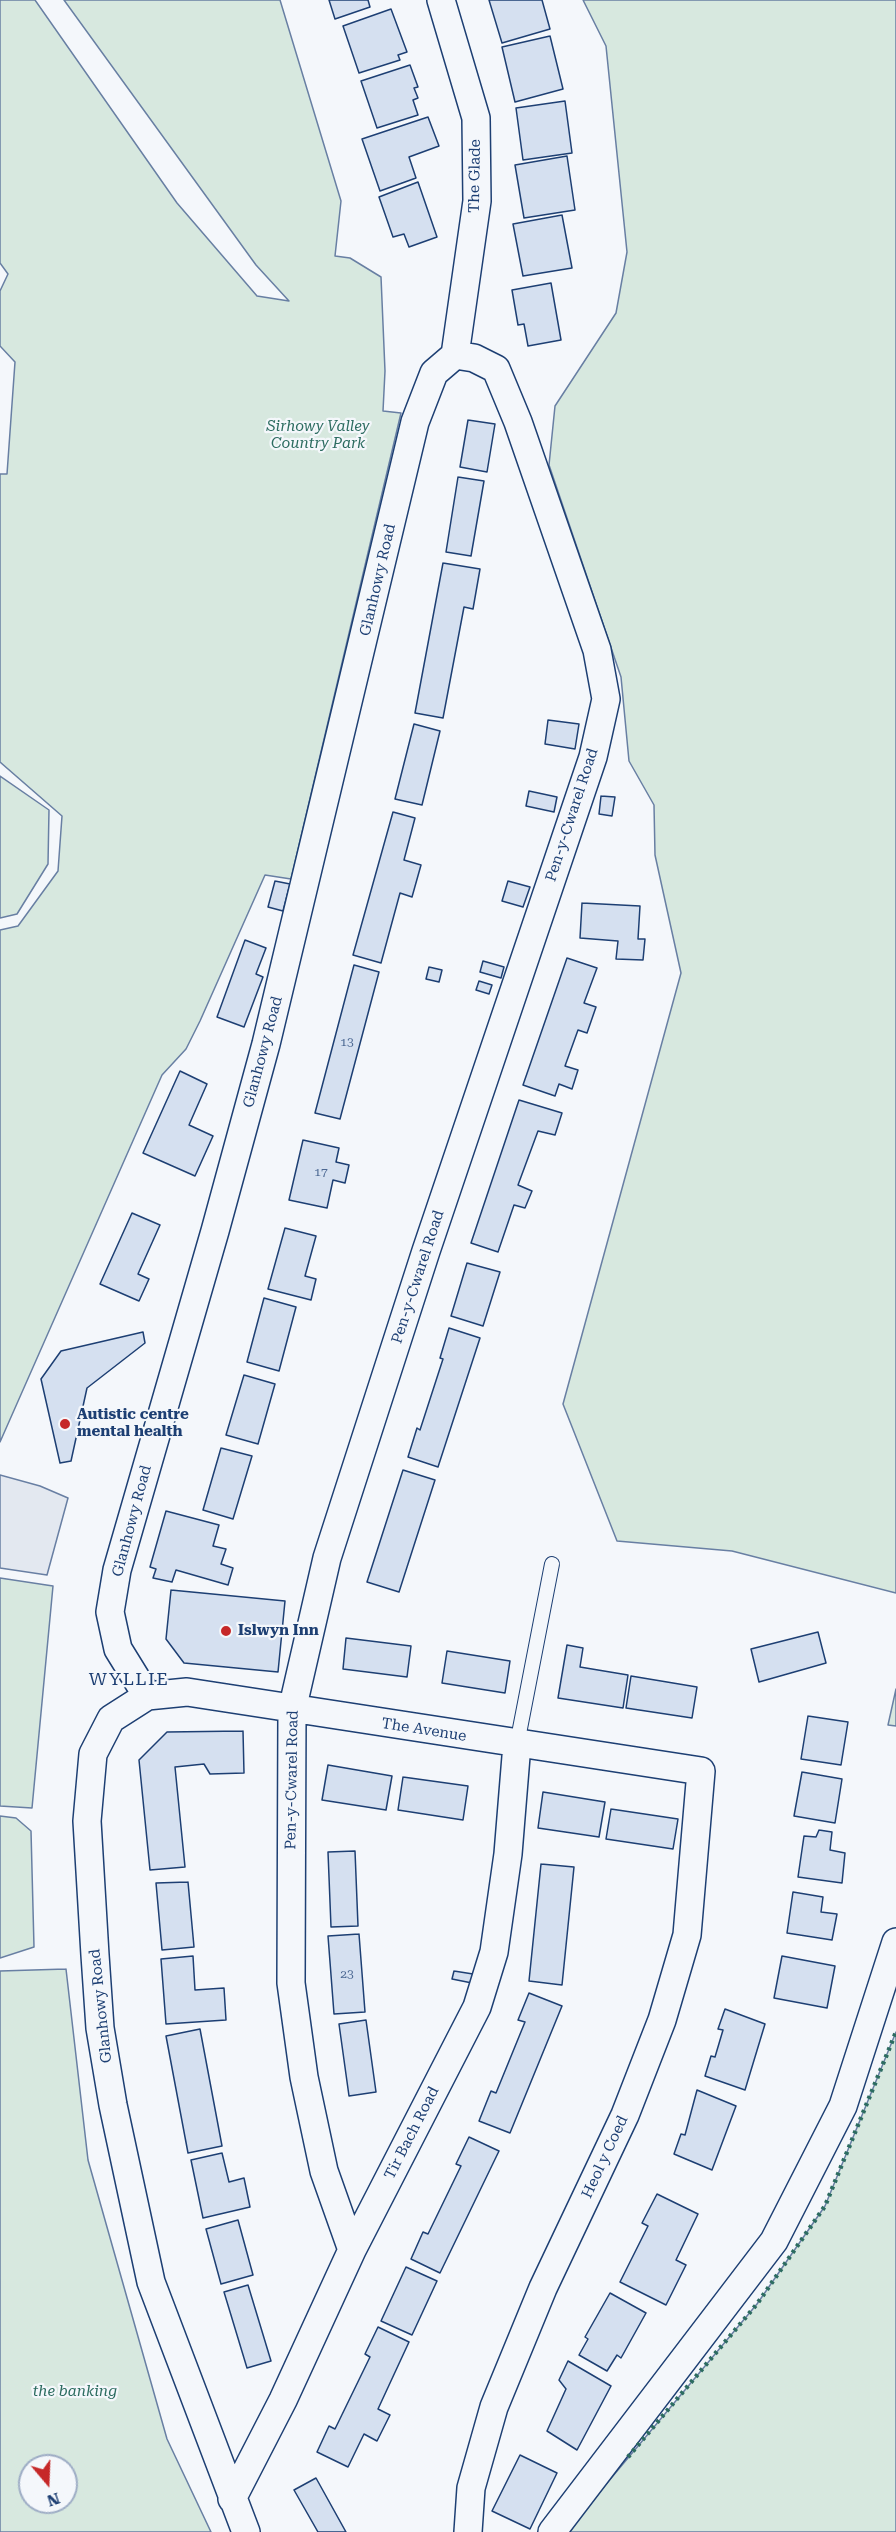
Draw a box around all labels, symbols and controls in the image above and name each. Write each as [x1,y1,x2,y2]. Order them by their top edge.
street label: The Glade [465,139,485,213]
park label: Sirhowy Valley Country Park [267,418,369,453]
street label: Glanhowy Road [356,522,400,638]
street label: Pen-y-Cwarel Road [542,746,602,884]
street label: Glanhowy Road [239,994,287,1110]
house number: 13 [340,1035,354,1049]
house number: 17 [314,1165,328,1179]
street label: Pen-y-Cwarel Road [388,1208,448,1346]
place label: Autistic centre mental health [77,1406,189,1441]
marker: Autistic centre mental health [58,1417,72,1431]
street label: Glanhowy Road [108,1463,156,1579]
place label: Islwyn Inn [238,1622,319,1640]
marker: Islwyn Inn [219,1624,233,1638]
district label: WYLLIE [89,1669,169,1691]
street label: Pen-y-Cwarel Road [282,1710,302,1850]
street label: The Avenue [380,1714,468,1746]
street label: Glanhowy Road [86,1948,116,2064]
house number: 23 [340,1967,354,1981]
street label: Tir Bach Road [381,2084,443,2182]
street label: Heol y Coed [578,2113,632,2201]
park label: the banking [33,2383,117,2401]
north arrow [18,2454,78,2514]
text: N [44,2489,62,2511]

